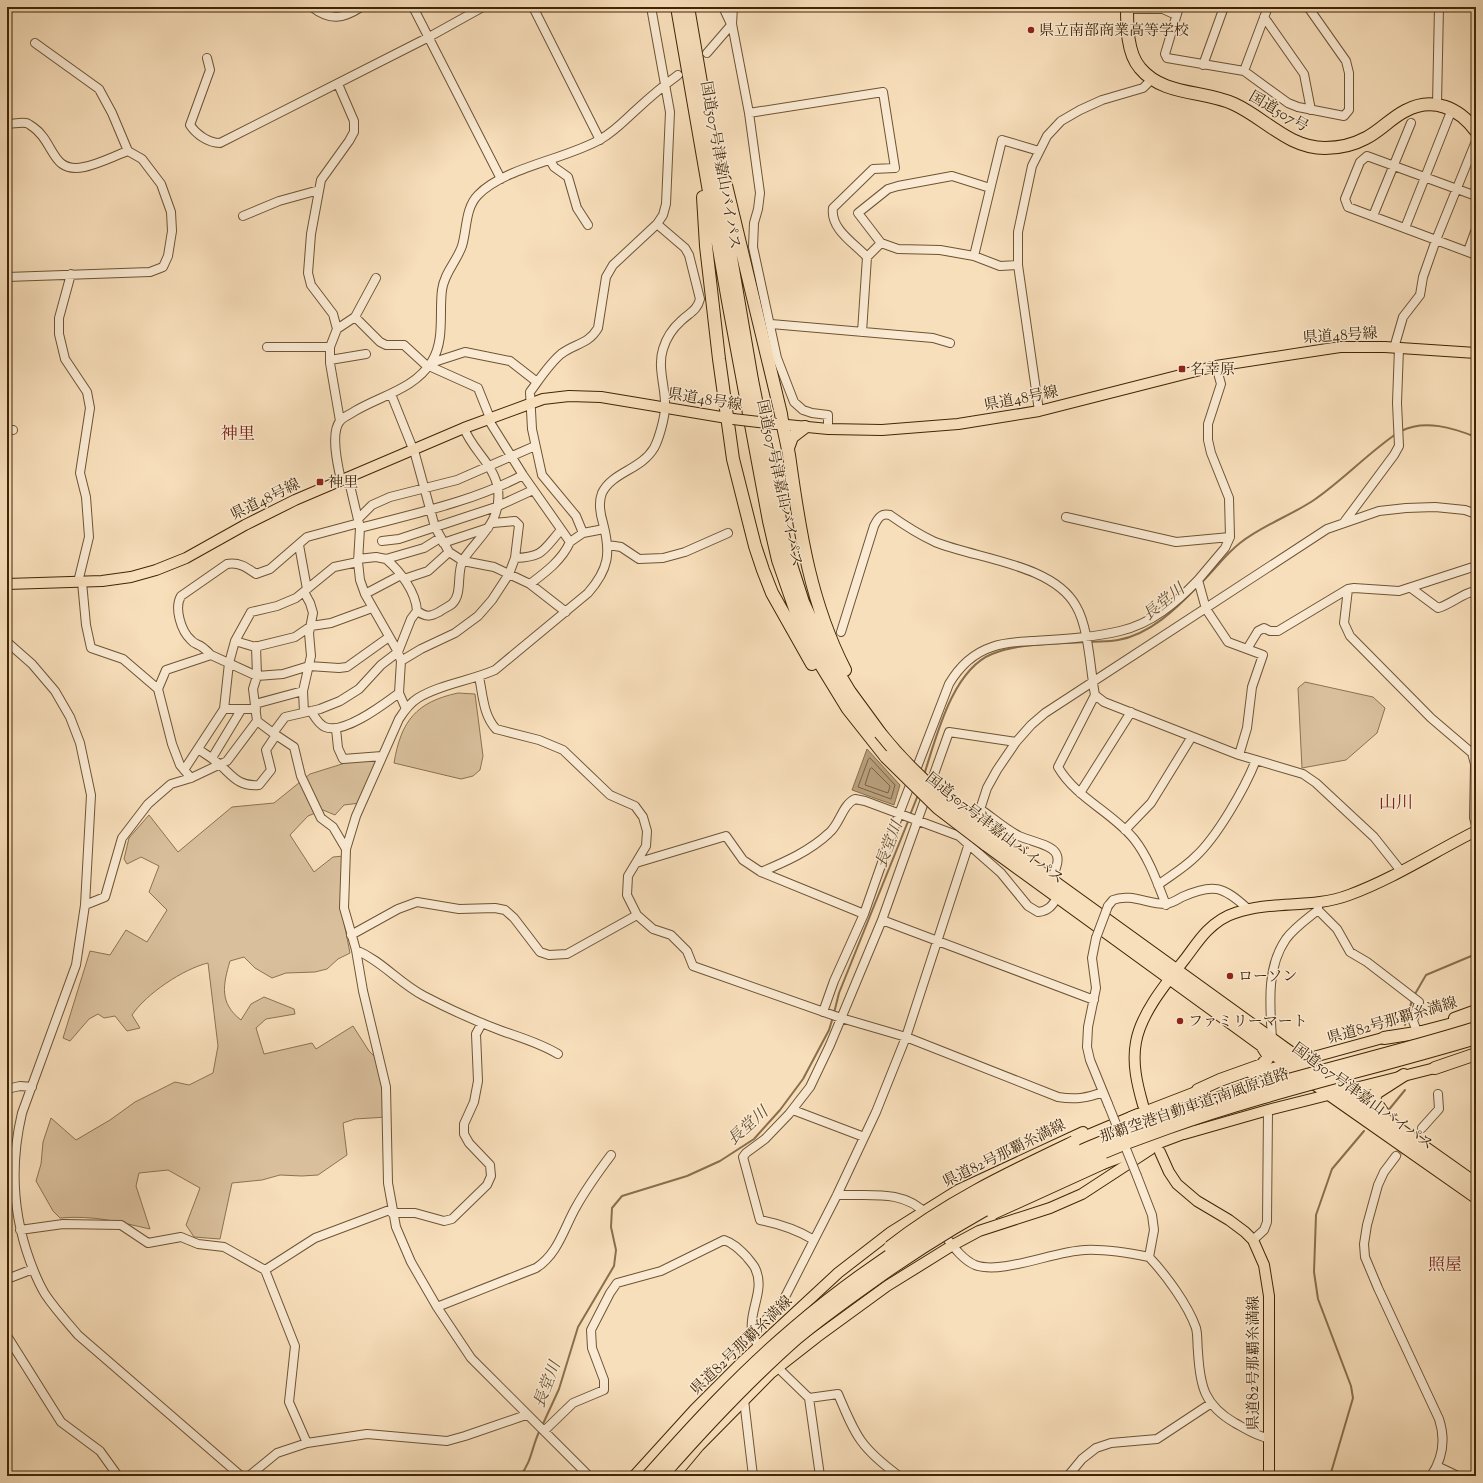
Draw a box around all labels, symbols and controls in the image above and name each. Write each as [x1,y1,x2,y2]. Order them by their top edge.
place label: 県立南部商業高等学校 [1039,21,1189,42]
marker: 県立南部商業高等学校 [1026,25,1036,35]
street label: 国道507号津嘉山バイパス [694,80,745,251]
street label: 国道507号 [1245,87,1312,138]
street label: 県道48号線 [1302,323,1378,350]
place label: 名幸原 [1190,360,1235,381]
marker: 名幸原 [1177,364,1187,374]
street label: 県道48号線 [982,382,1060,417]
street label: 県道48号線 [666,384,743,417]
street label: 国道507号津嘉山バイパス [751,398,807,569]
district label: 神里 [221,423,255,447]
place label: 神里 [328,473,358,494]
street label: 県道48号線 [227,474,304,526]
marker: 神里 [315,477,325,487]
water label: 長堂川 [1139,578,1192,627]
street label: 国道507号津嘉山バイパス [921,768,1068,890]
district label: 山川 [1379,792,1413,816]
water label: 長堂川 [871,817,910,871]
place label: ローソン [1238,967,1297,988]
marker: ローソン [1225,971,1235,981]
street label: 県道82号那覇糸満線 [1325,993,1460,1050]
place label: ファミリーマート [1188,1012,1308,1033]
marker: ファミリーマート [1175,1016,1185,1026]
street label: 国道507号津嘉山バイパス [1287,1039,1437,1156]
street label: 那覇空港自動車道;南風原道路 [1097,1064,1292,1149]
water label: 長堂川 [723,1101,776,1151]
street label: 県道82号那覇糸満線 [940,1115,1070,1193]
district label: 照屋 [1428,1254,1462,1278]
street label: 県道82号那覇糸満線 [686,1292,798,1400]
street label: 県道82号那覇糸満線 [1244,1296,1265,1430]
water label: 長堂川 [529,1357,568,1411]

